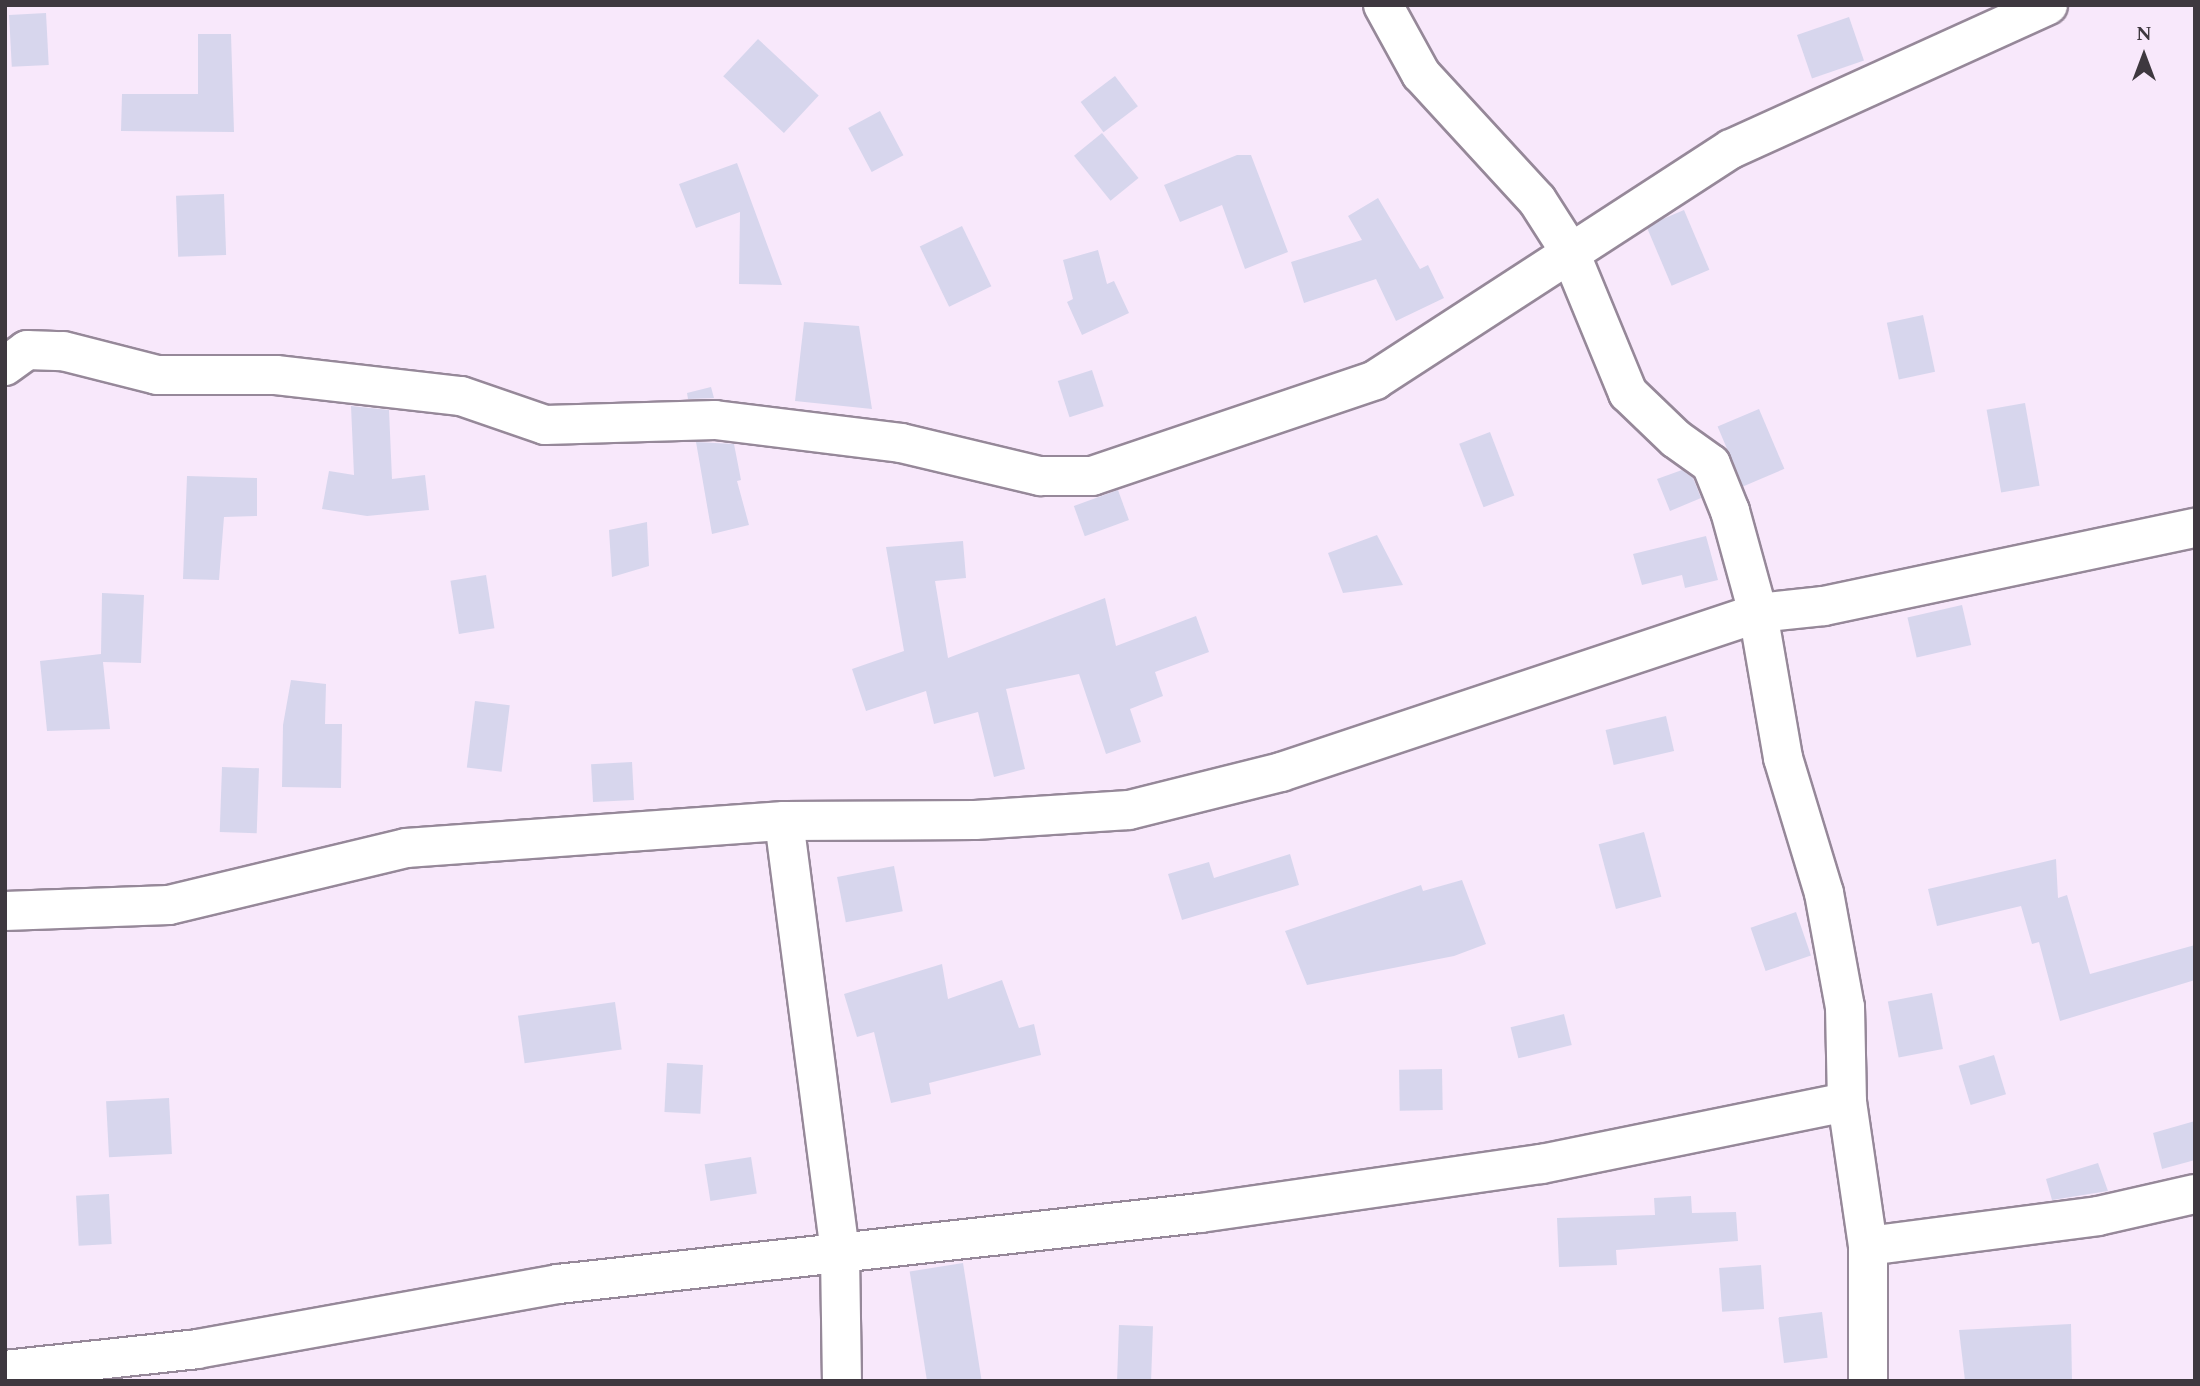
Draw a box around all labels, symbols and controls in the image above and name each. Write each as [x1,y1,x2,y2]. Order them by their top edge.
text: N [2136,20,2152,49]
north arrow [2109,21,2179,91]

